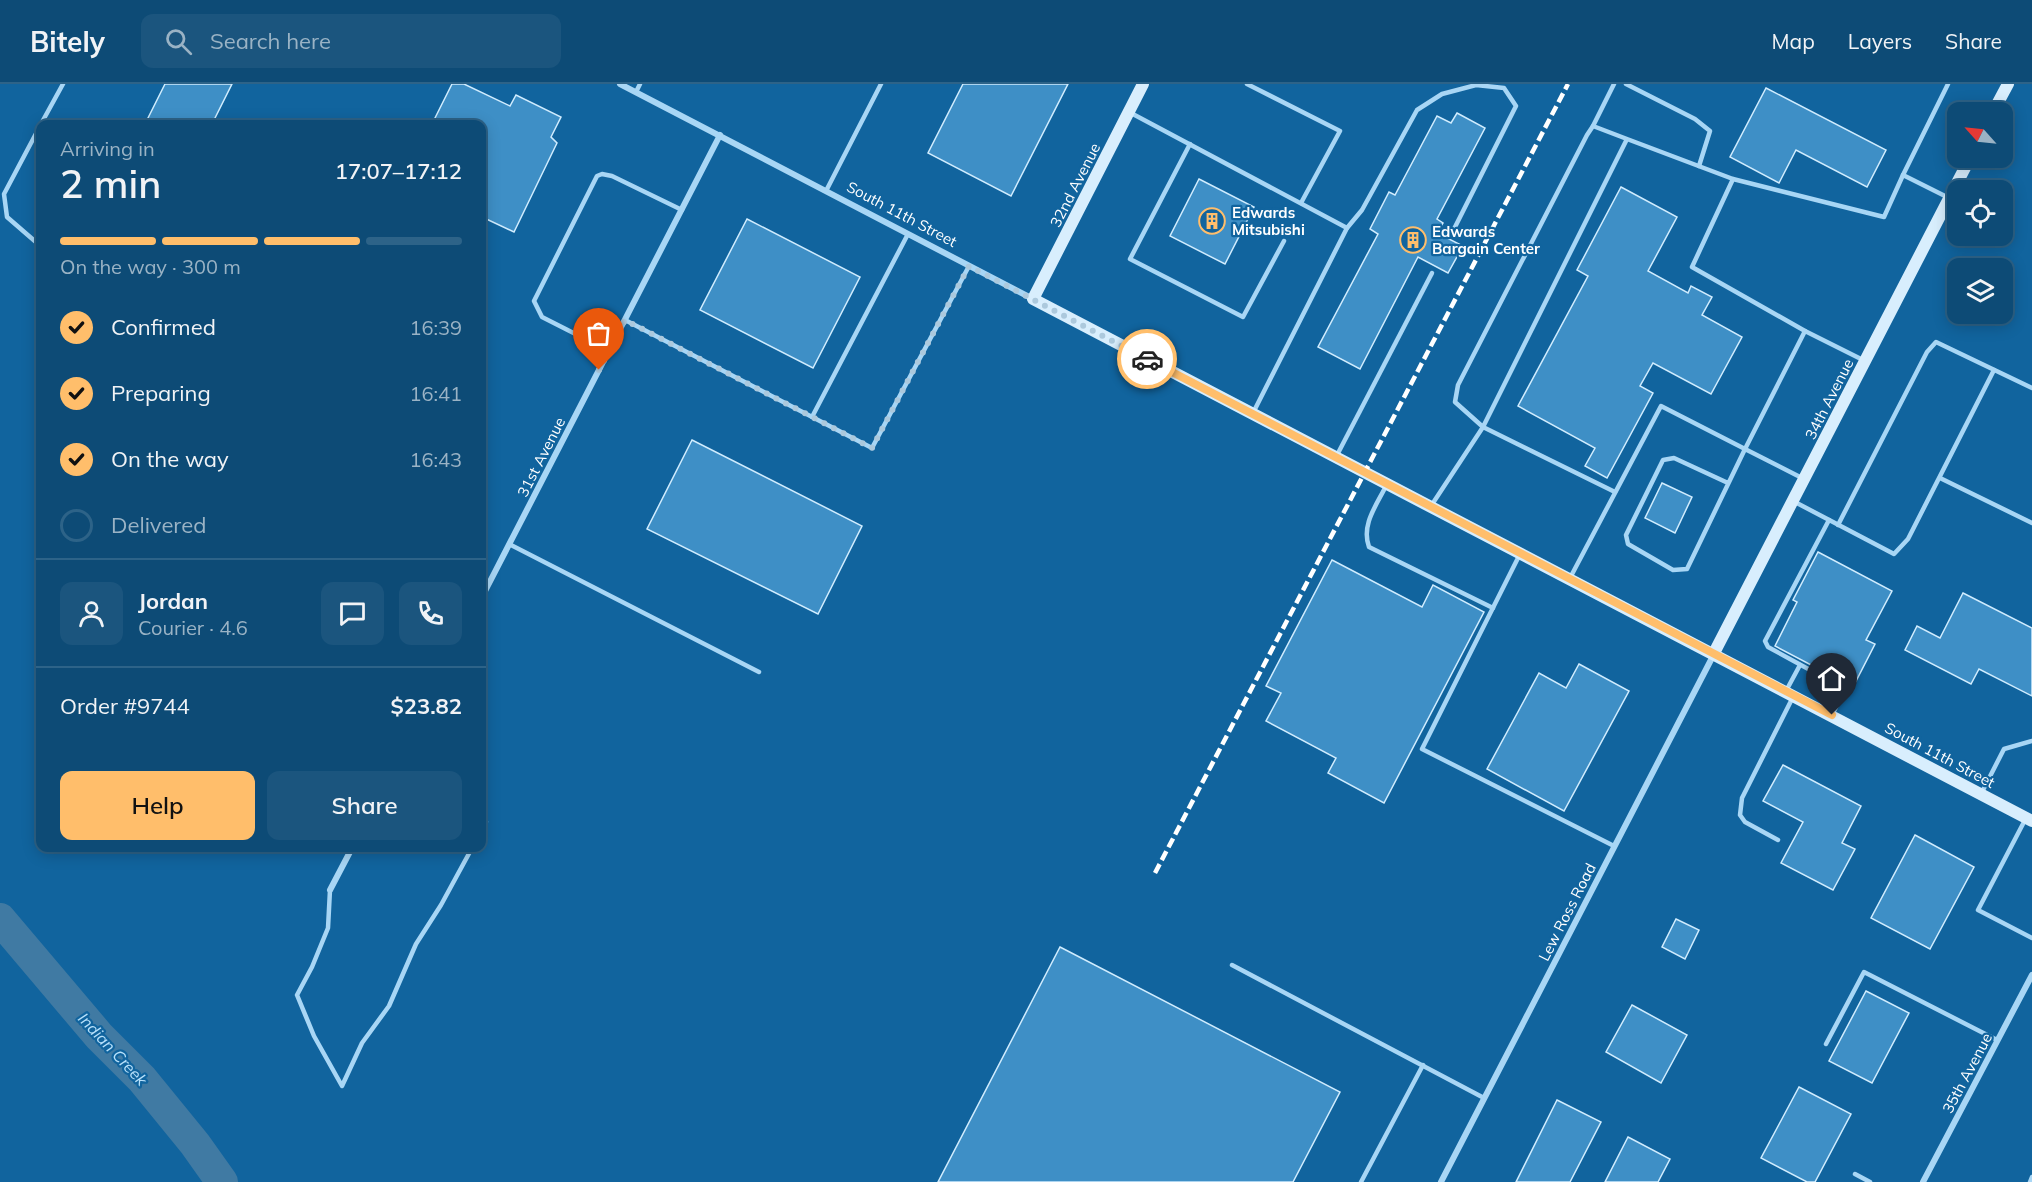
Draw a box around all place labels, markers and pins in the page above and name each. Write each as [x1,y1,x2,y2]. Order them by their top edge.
place label: Edwards Mitsubishi [1232,203,1305,239]
building icon: Edwards Mitsubishi [1197,206,1227,236]
place label: Edwards Bargain Center [1432,222,1540,258]
building icon: Edwards Bargain Center [1398,225,1428,255]
pin [573,308,624,370]
pin [1806,653,1857,715]

